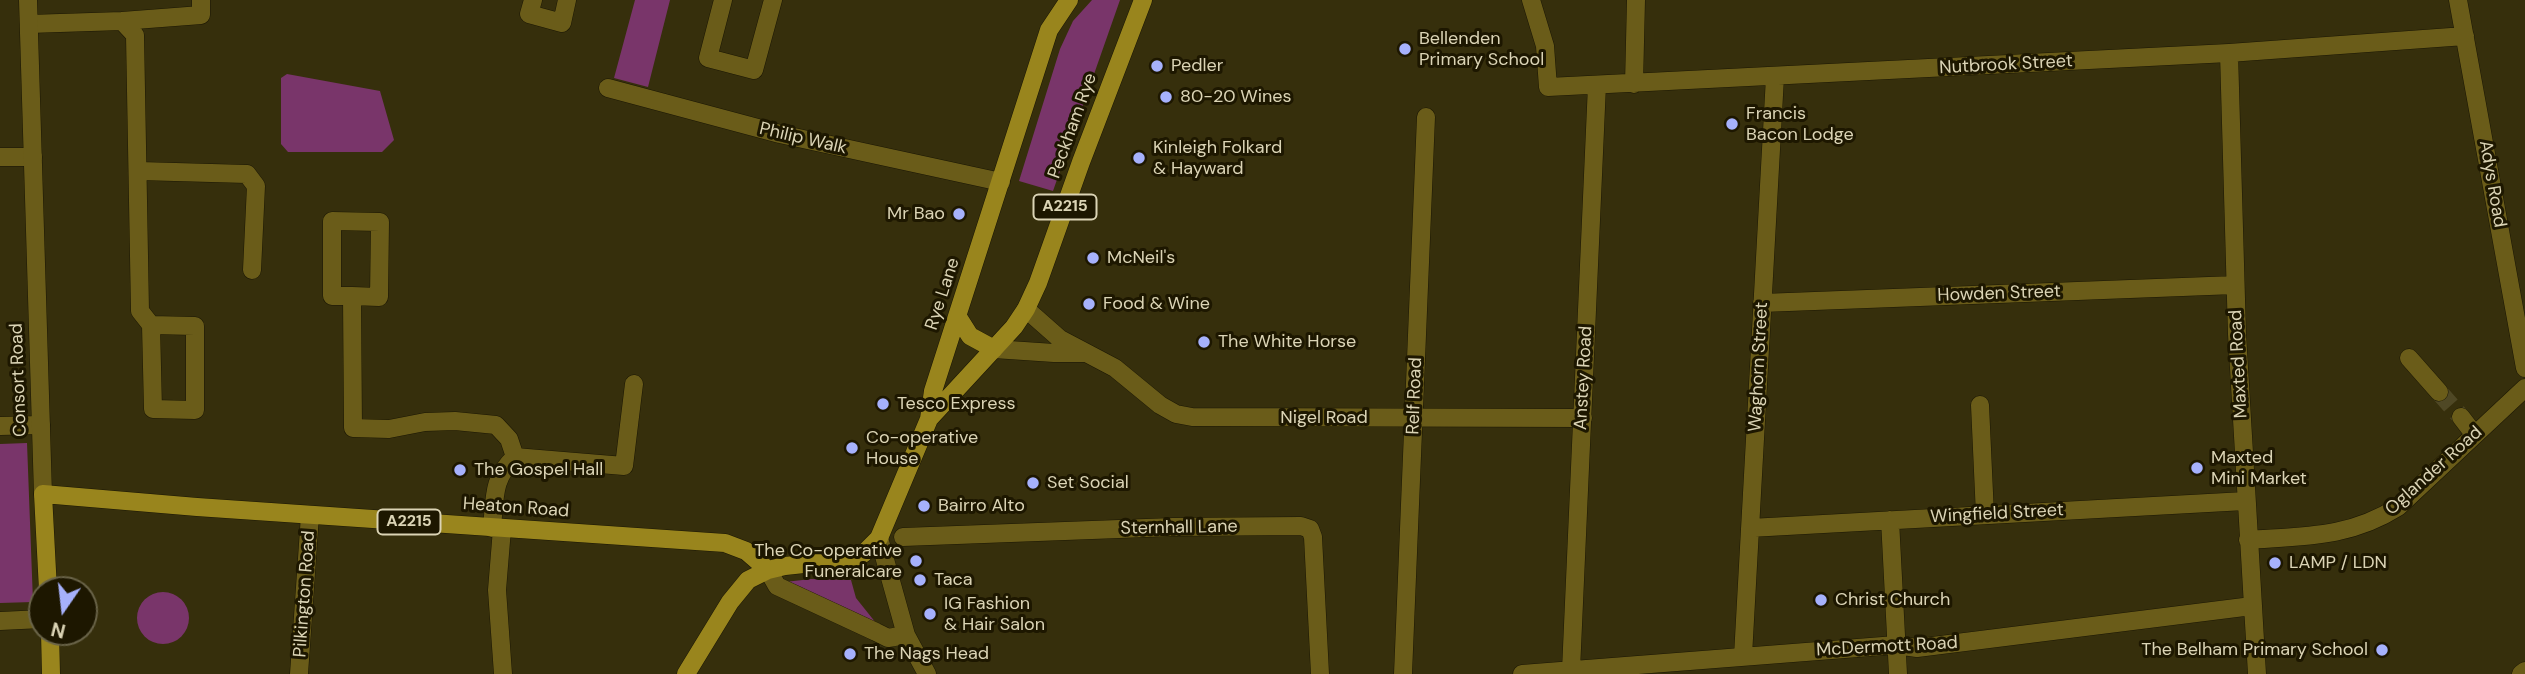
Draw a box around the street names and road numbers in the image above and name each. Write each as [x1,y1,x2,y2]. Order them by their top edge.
street label: Nutbrook Street [1939,51,2073,79]
street label: Peckham Rye [1044,70,1102,182]
street label: Philip Walk [757,118,849,160]
street label: Adys Road [2474,139,2510,229]
road number: A2215 [1034,195,1096,220]
street label: Rye Lane [921,255,965,333]
street label: Howden Street [1937,281,2061,307]
street label: Waghorn Street [1745,301,1773,433]
street label: Maxted Road [2225,309,2253,419]
street label: Consort Road [6,323,32,437]
street label: Anstey Road [1570,325,1598,431]
street label: Relf Road [1403,357,1427,435]
street label: Nigel Road [1280,407,1368,429]
street label: Oglander Road [2381,422,2487,520]
street label: Heaton Road [462,494,570,522]
street label: Wingfield Street [1930,500,2064,528]
road number: A2215 [378,509,440,534]
street label: Sternhall Lane [1120,516,1238,540]
street label: Pilkington Road [290,530,320,658]
street label: McDermott Road [1816,633,1958,661]

